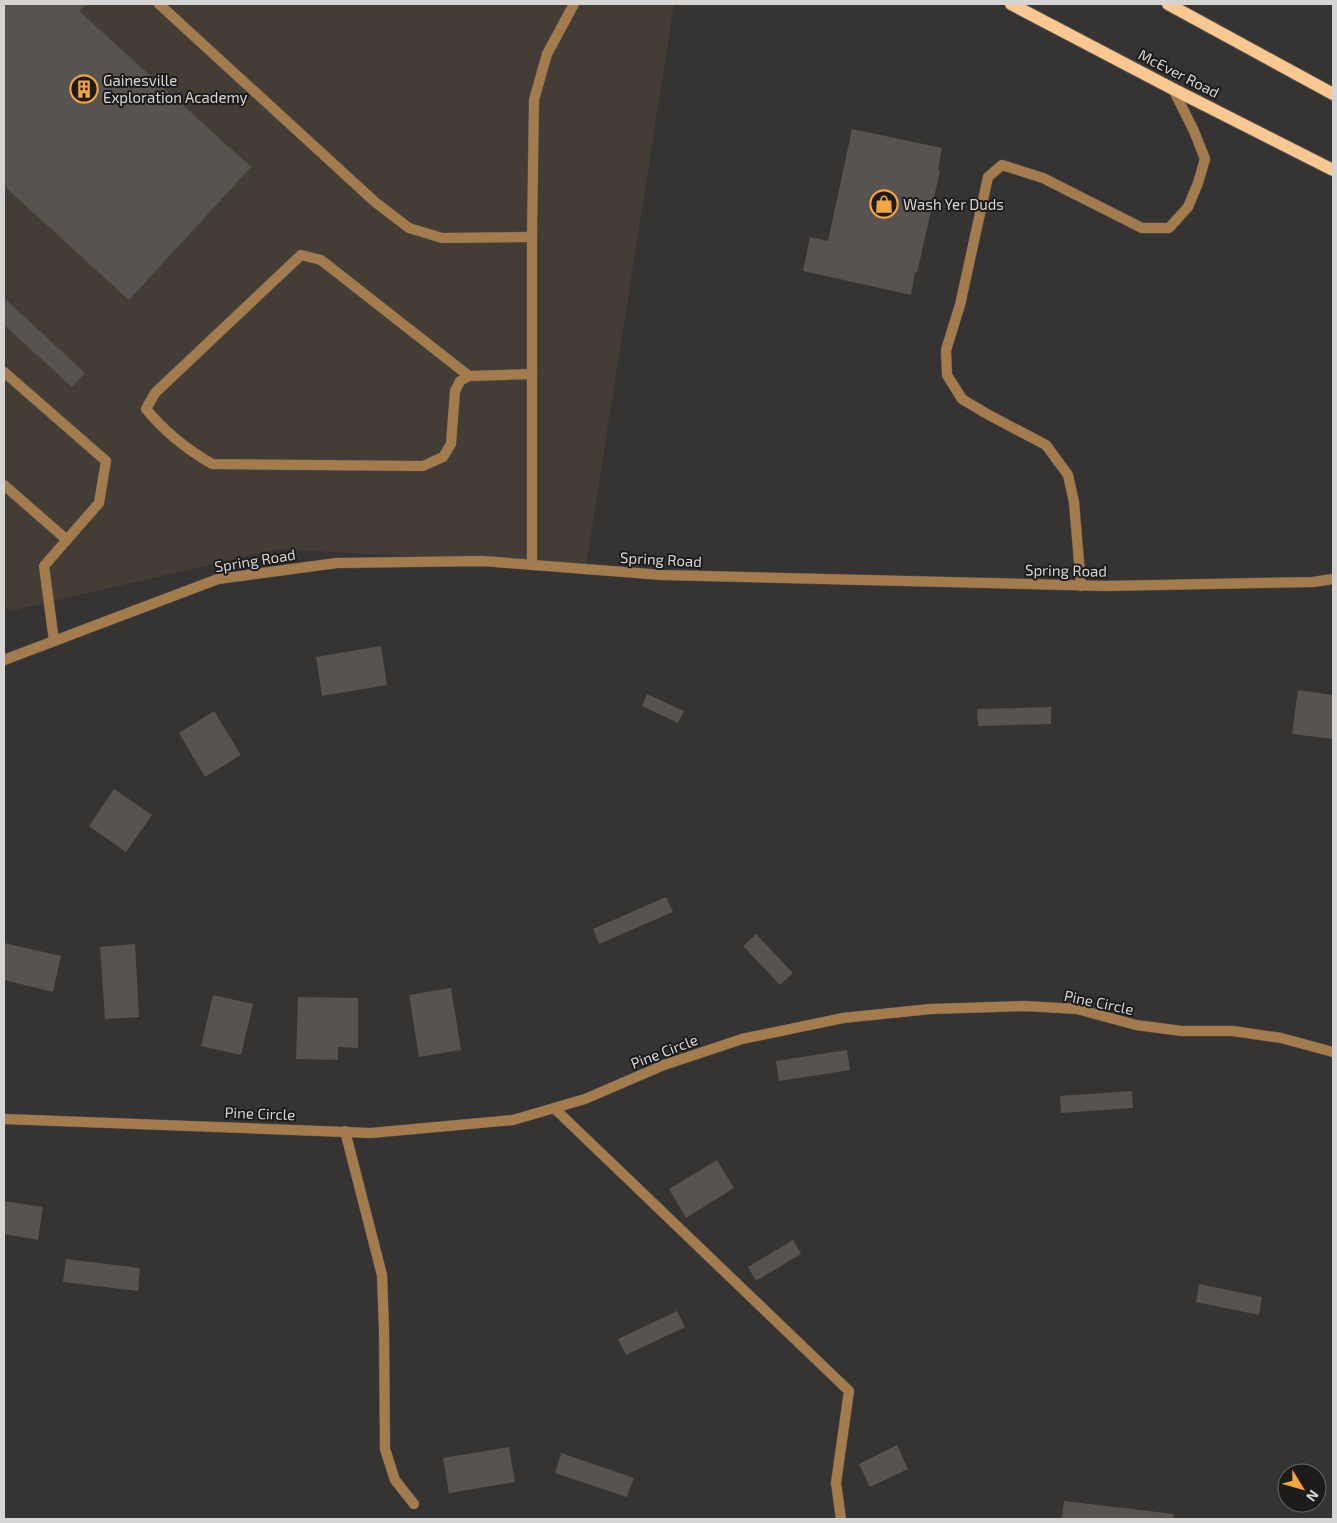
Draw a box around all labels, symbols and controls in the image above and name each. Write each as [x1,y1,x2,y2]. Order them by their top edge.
street label: McEver Road [1136,45,1222,101]
place label: Gainesville Exploration Academy [103,71,248,106]
building icon: Gainesville Exploration Academy [69,74,99,104]
shop icon: Wash Yer Duds [869,189,899,219]
place label: Wash Yer Duds [903,195,1004,213]
street label: Spring Road [213,545,297,575]
street label: Spring Road [620,548,702,570]
street label: Spring Road [1025,560,1107,580]
street label: Pine Circle [1063,986,1135,1018]
street label: Pine Circle [628,1030,700,1072]
street label: Pine Circle [224,1103,296,1123]
north arrow [1277,1463,1327,1513]
text: N [1303,1487,1323,1505]

